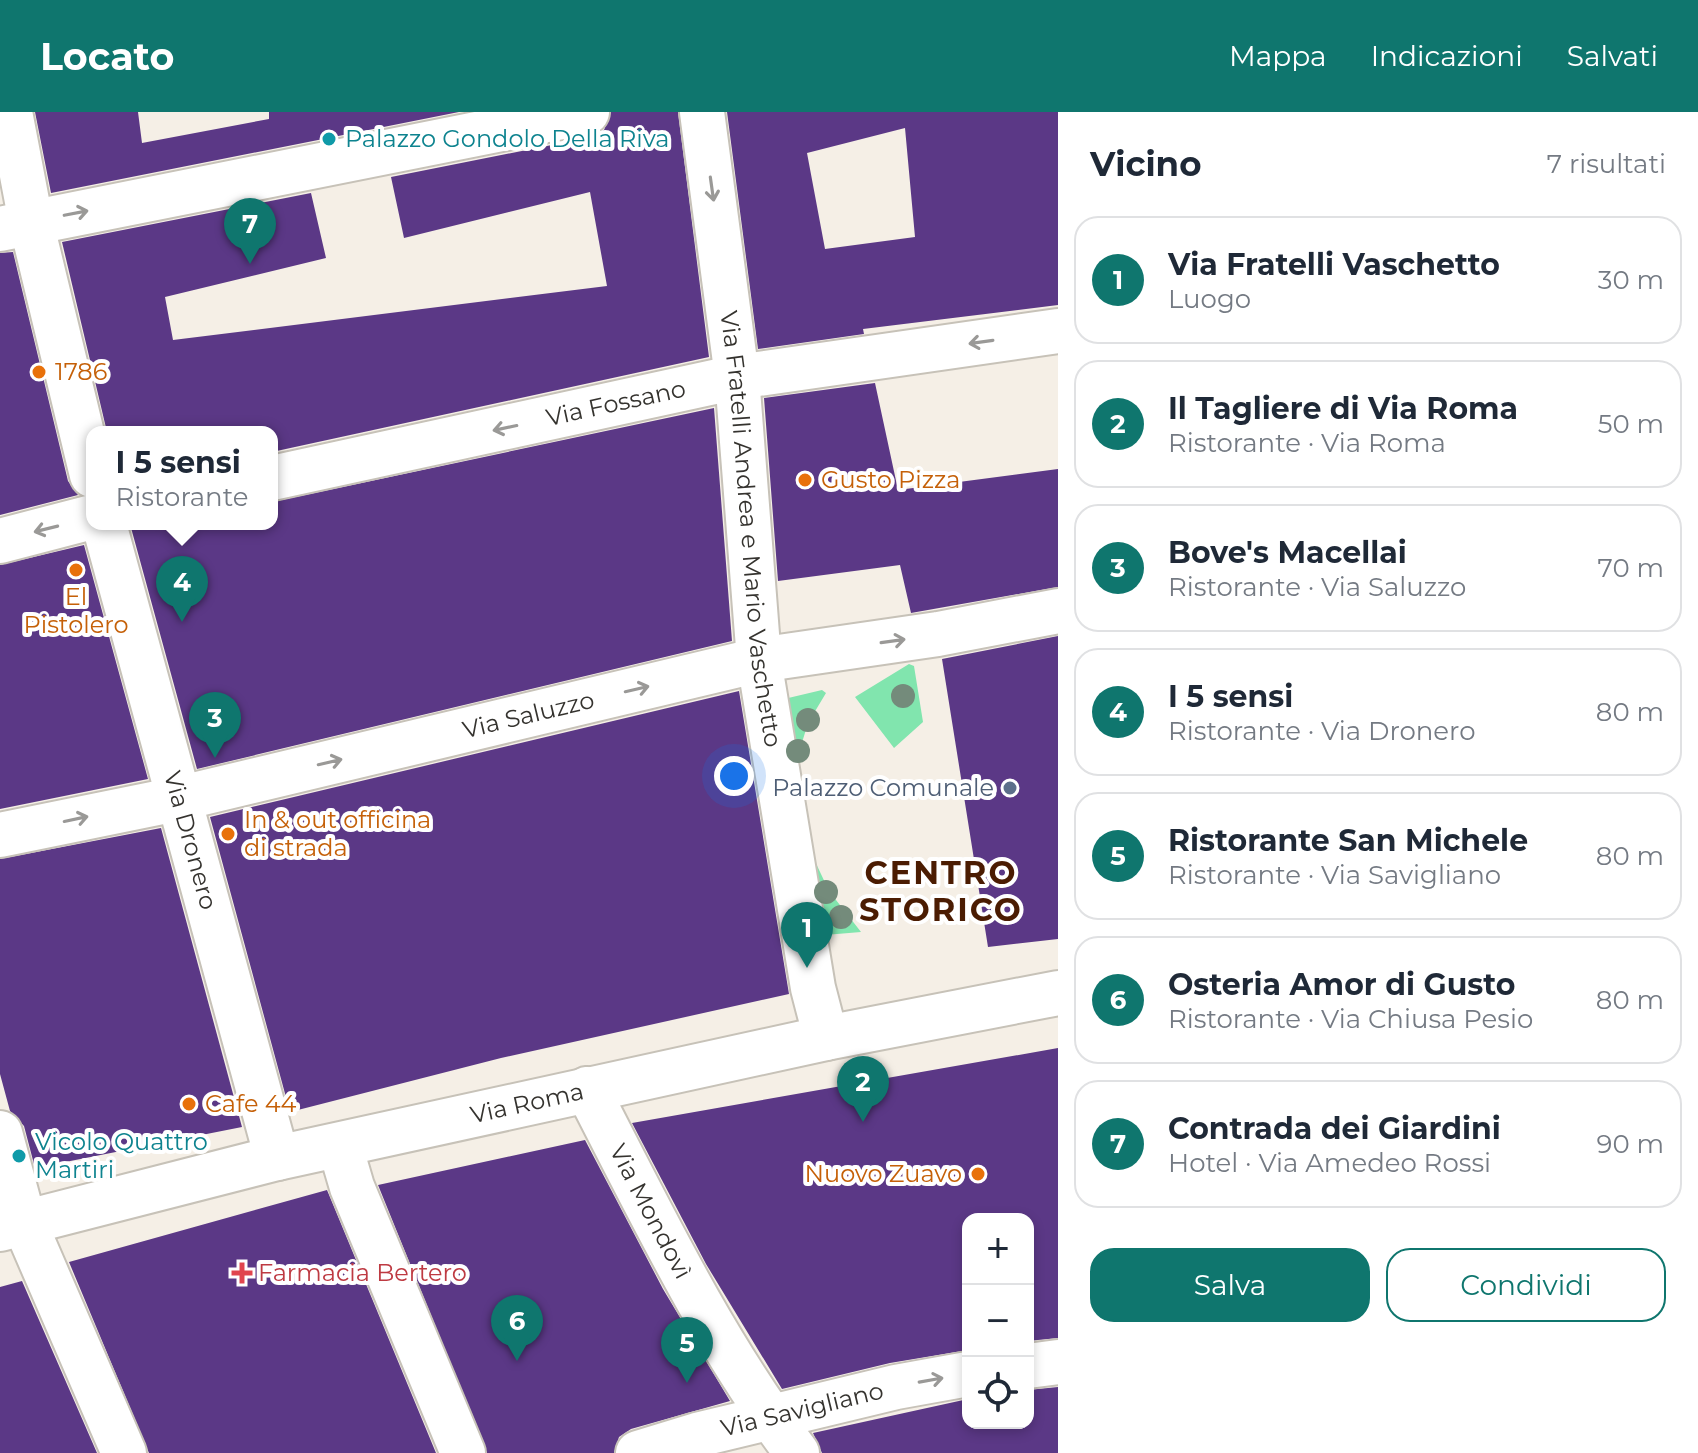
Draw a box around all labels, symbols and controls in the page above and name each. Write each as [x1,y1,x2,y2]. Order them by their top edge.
text: Locato [40,33,174,80]
text: Mappa [1229,39,1327,73]
text: Indicazioni [1371,39,1523,73]
text: Salvati [1567,39,1658,73]
place label: Palazzo Gondolo Della Riva [345,124,669,153]
marker: Palazzo Gondolo Della Riva [320,130,338,148]
text: Vicino [1090,143,1202,185]
text: 7 risultati [1547,148,1666,180]
one-way arrow [705,176,720,201]
pin: 7 [224,198,276,264]
one-way arrow [63,204,89,219]
text: Via Fratelli Vaschetto [1168,246,1500,283]
text: 1 [1113,264,1123,296]
text: 30 m [1598,264,1664,296]
text: Luogo [1168,283,1251,315]
street label: Via Fratelli Andrea e Mario Vaschetto [714,309,788,749]
one-way arrow [969,335,994,350]
place label: 1786 [55,357,107,386]
marker: 1786 [30,363,48,381]
street label: Via Fossano [543,374,688,432]
text: Il Tagliere di Via Roma [1168,390,1518,427]
text: 2 [1110,408,1126,440]
text: 50 m [1598,408,1664,440]
one-way arrow [492,421,518,436]
popup [86,426,278,530]
text: Ristorante · Via Roma [1168,427,1446,459]
text: I 5 sensi [116,444,241,481]
place label: Gusto Pizza [821,465,960,494]
marker: Gusto Pizza [796,471,814,489]
text: Ristorante [116,481,248,513]
one-way arrow [34,523,59,538]
text: Bove's Macellai [1168,534,1407,571]
text: 3 [1110,552,1126,584]
text: 70 m [1598,552,1664,584]
pin: 4 [156,556,208,622]
marker: El Pistolero [67,561,85,579]
text: Ristorante · Via Saluzzo [1168,571,1466,603]
place label: El Pistolero [23,582,129,639]
one-way arrow [880,633,905,648]
text: I 5 sensi [1168,678,1293,715]
one-way arrow [624,681,650,696]
street label: Via Saluzzo [460,685,597,744]
pin: 3 [189,692,241,758]
text: 4 [1109,696,1127,728]
text: 80 m [1596,696,1664,728]
text: Ristorante · Via Dronero [1168,715,1475,747]
one-way arrow [317,754,342,769]
your location [714,756,754,796]
street label: Via Dronero [158,768,224,913]
place label: Palazzo Comunale [772,773,994,802]
marker: Palazzo Comunale [1001,779,1019,797]
place label: In & out officina di strada [244,805,431,862]
one-way arrow [63,811,89,826]
text: Ristorante San Michele [1168,822,1528,859]
marker: In & out officina di strada [219,825,237,843]
text: 5 [1110,840,1126,872]
text: 80 m [1596,840,1664,872]
district label: CENTRO STORICO [859,853,1023,929]
text: Ristorante · Via Savigliano [1168,859,1501,891]
pin: 1 [781,902,833,968]
text: Osteria Amor di Gusto [1168,966,1515,1003]
text: 6 [1110,984,1126,1016]
text: 80 m [1596,984,1664,1016]
text: Ristorante · Via Chiusa Pesio [1168,1003,1533,1035]
pin: 2 [837,1056,889,1122]
street label: Via Roma [468,1076,586,1129]
place label: Cafe 44 [205,1089,297,1118]
marker: Cafe 44 [180,1095,198,1113]
text: Contrada dei Giardini [1168,1110,1501,1147]
place label: Vicolo Quattro Martiri [35,1127,208,1184]
text: 7 [1110,1128,1126,1160]
text: 90 m [1597,1128,1664,1160]
street label: Via Mondovì [604,1139,698,1284]
marker: Vicolo Quattro Martiri [10,1147,28,1165]
text: Hotel · Via Amedeo Rossi [1168,1147,1491,1179]
place label: Nuovo Zuavo [805,1159,962,1188]
marker: Nuovo Zuavo [969,1165,987,1183]
map controls [962,1213,1034,1429]
button: + [962,1213,1034,1285]
button: Salva [1090,1248,1370,1322]
button: Condividi [1386,1248,1666,1322]
place label: Farmacia Bertero [258,1258,467,1287]
marker: Farmacia Bertero [233,1264,251,1282]
button: − [962,1285,1034,1357]
pin: 6 [491,1295,543,1361]
pin: 5 [661,1317,713,1383]
button: locate [962,1357,1034,1429]
one-way arrow [918,1372,944,1387]
street label: Via Savigliano [718,1376,886,1443]

